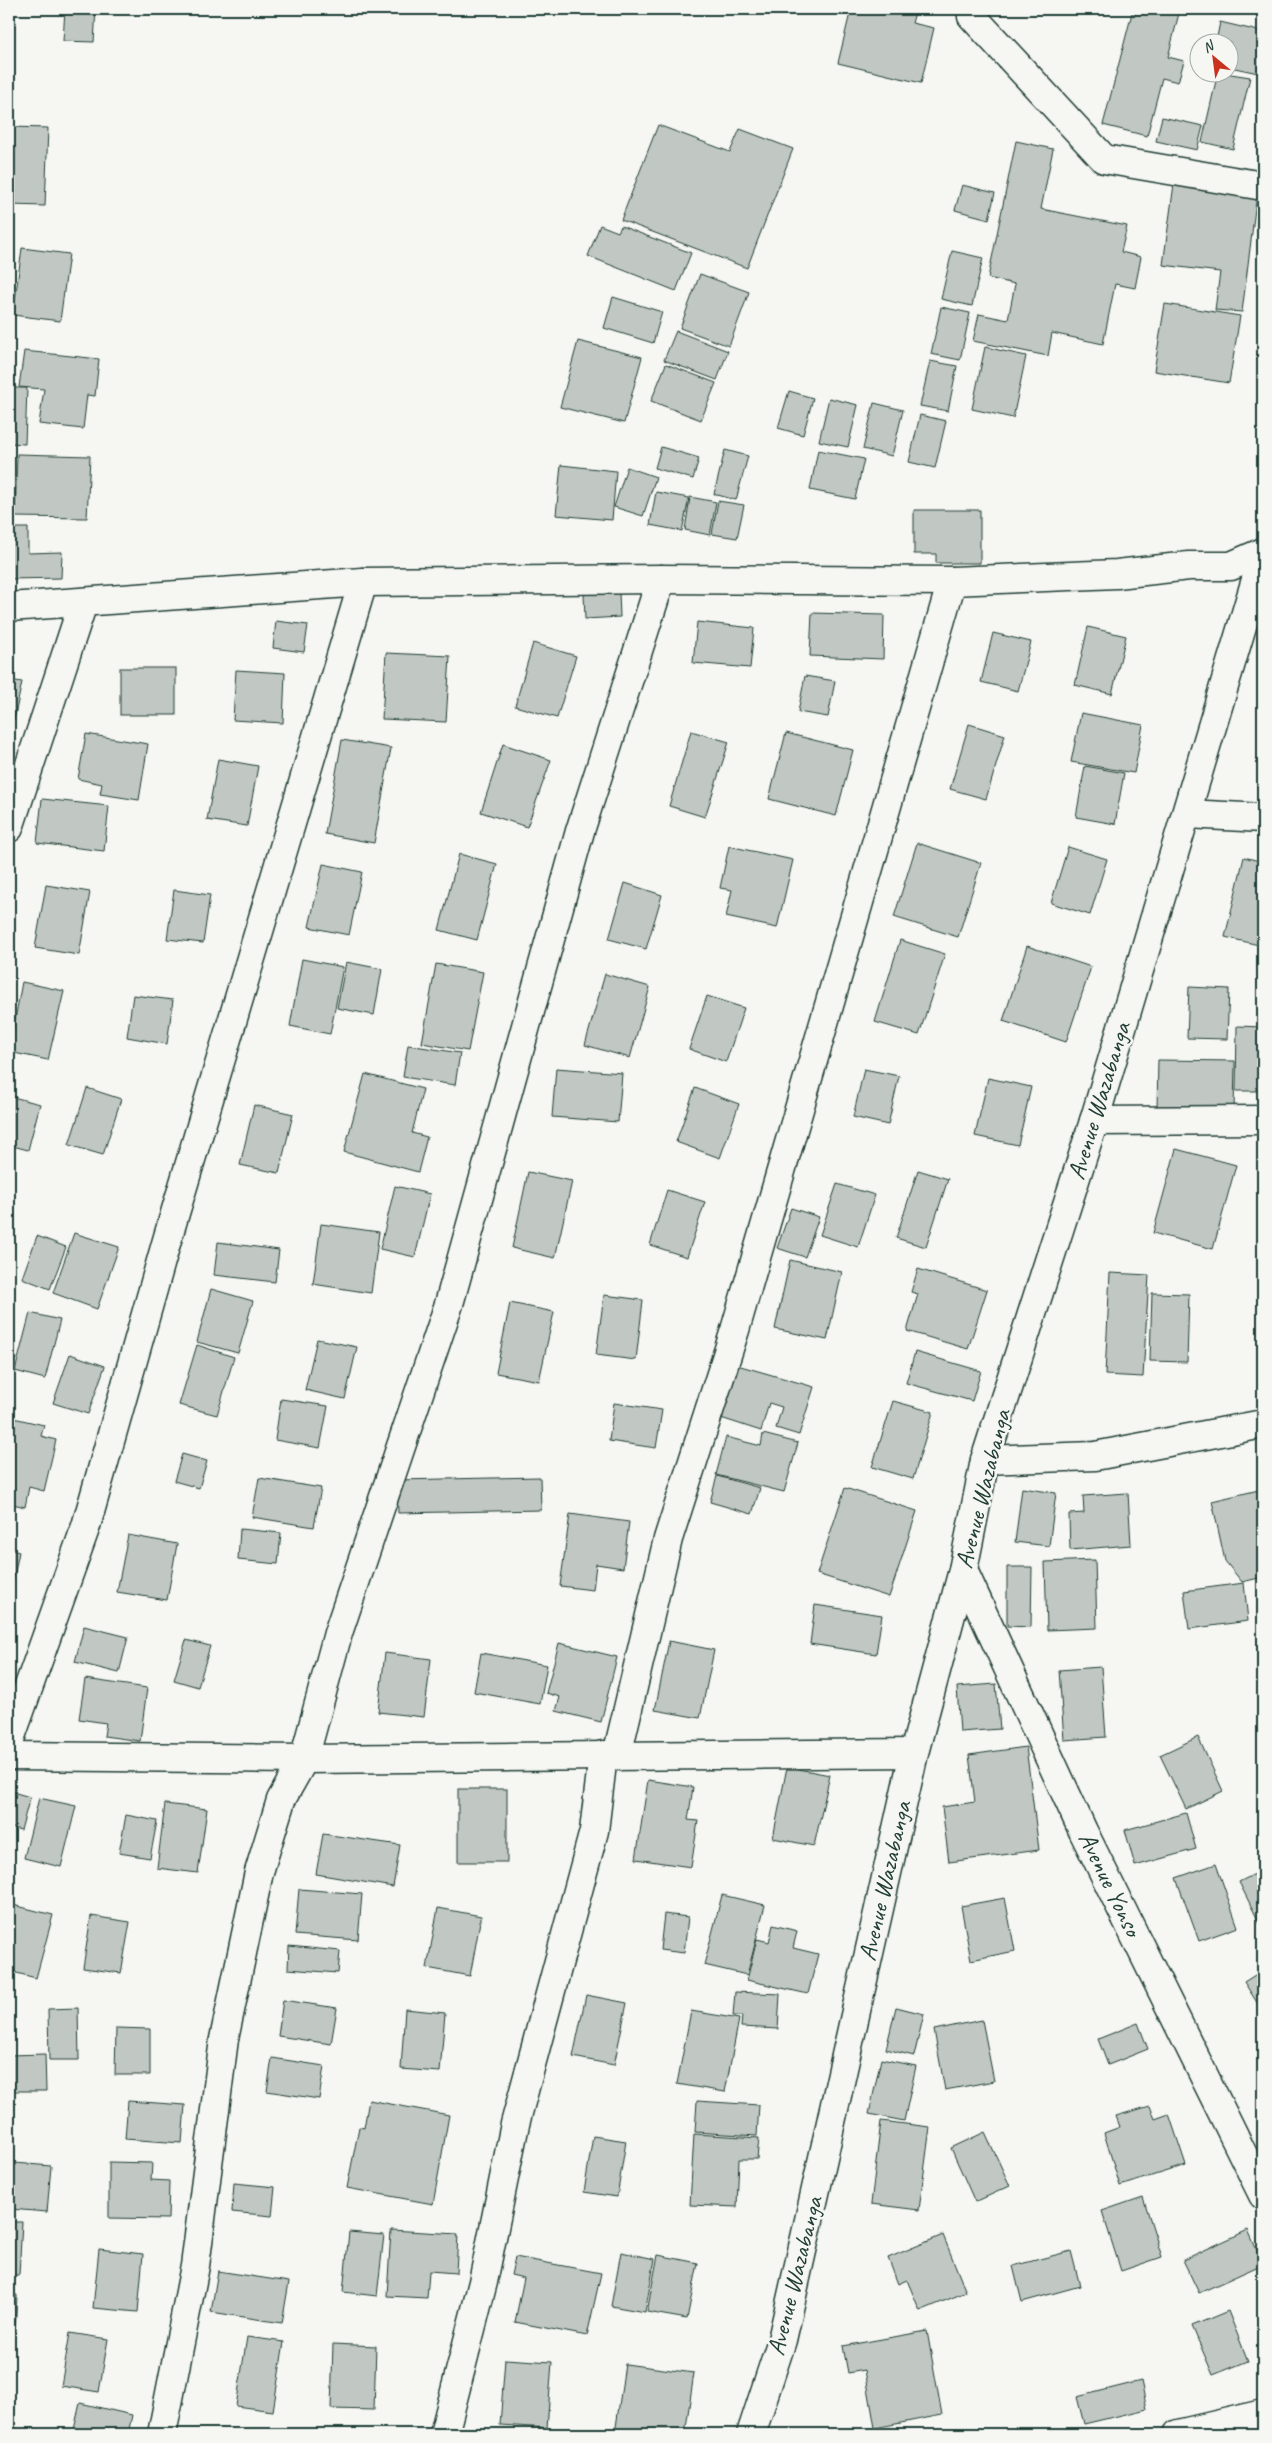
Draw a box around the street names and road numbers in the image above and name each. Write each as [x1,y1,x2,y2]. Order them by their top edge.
street label: Avenue Wazabanga [1060,1017,1139,1183]
street label: Avenue Wazabanga [948,1404,1019,1572]
street label: Avenue Wazabanga [851,1796,919,1964]
street label: Avenue Yonso [1071,1827,1150,1944]
street label: Avenue Wazabanga [760,2191,831,2359]

